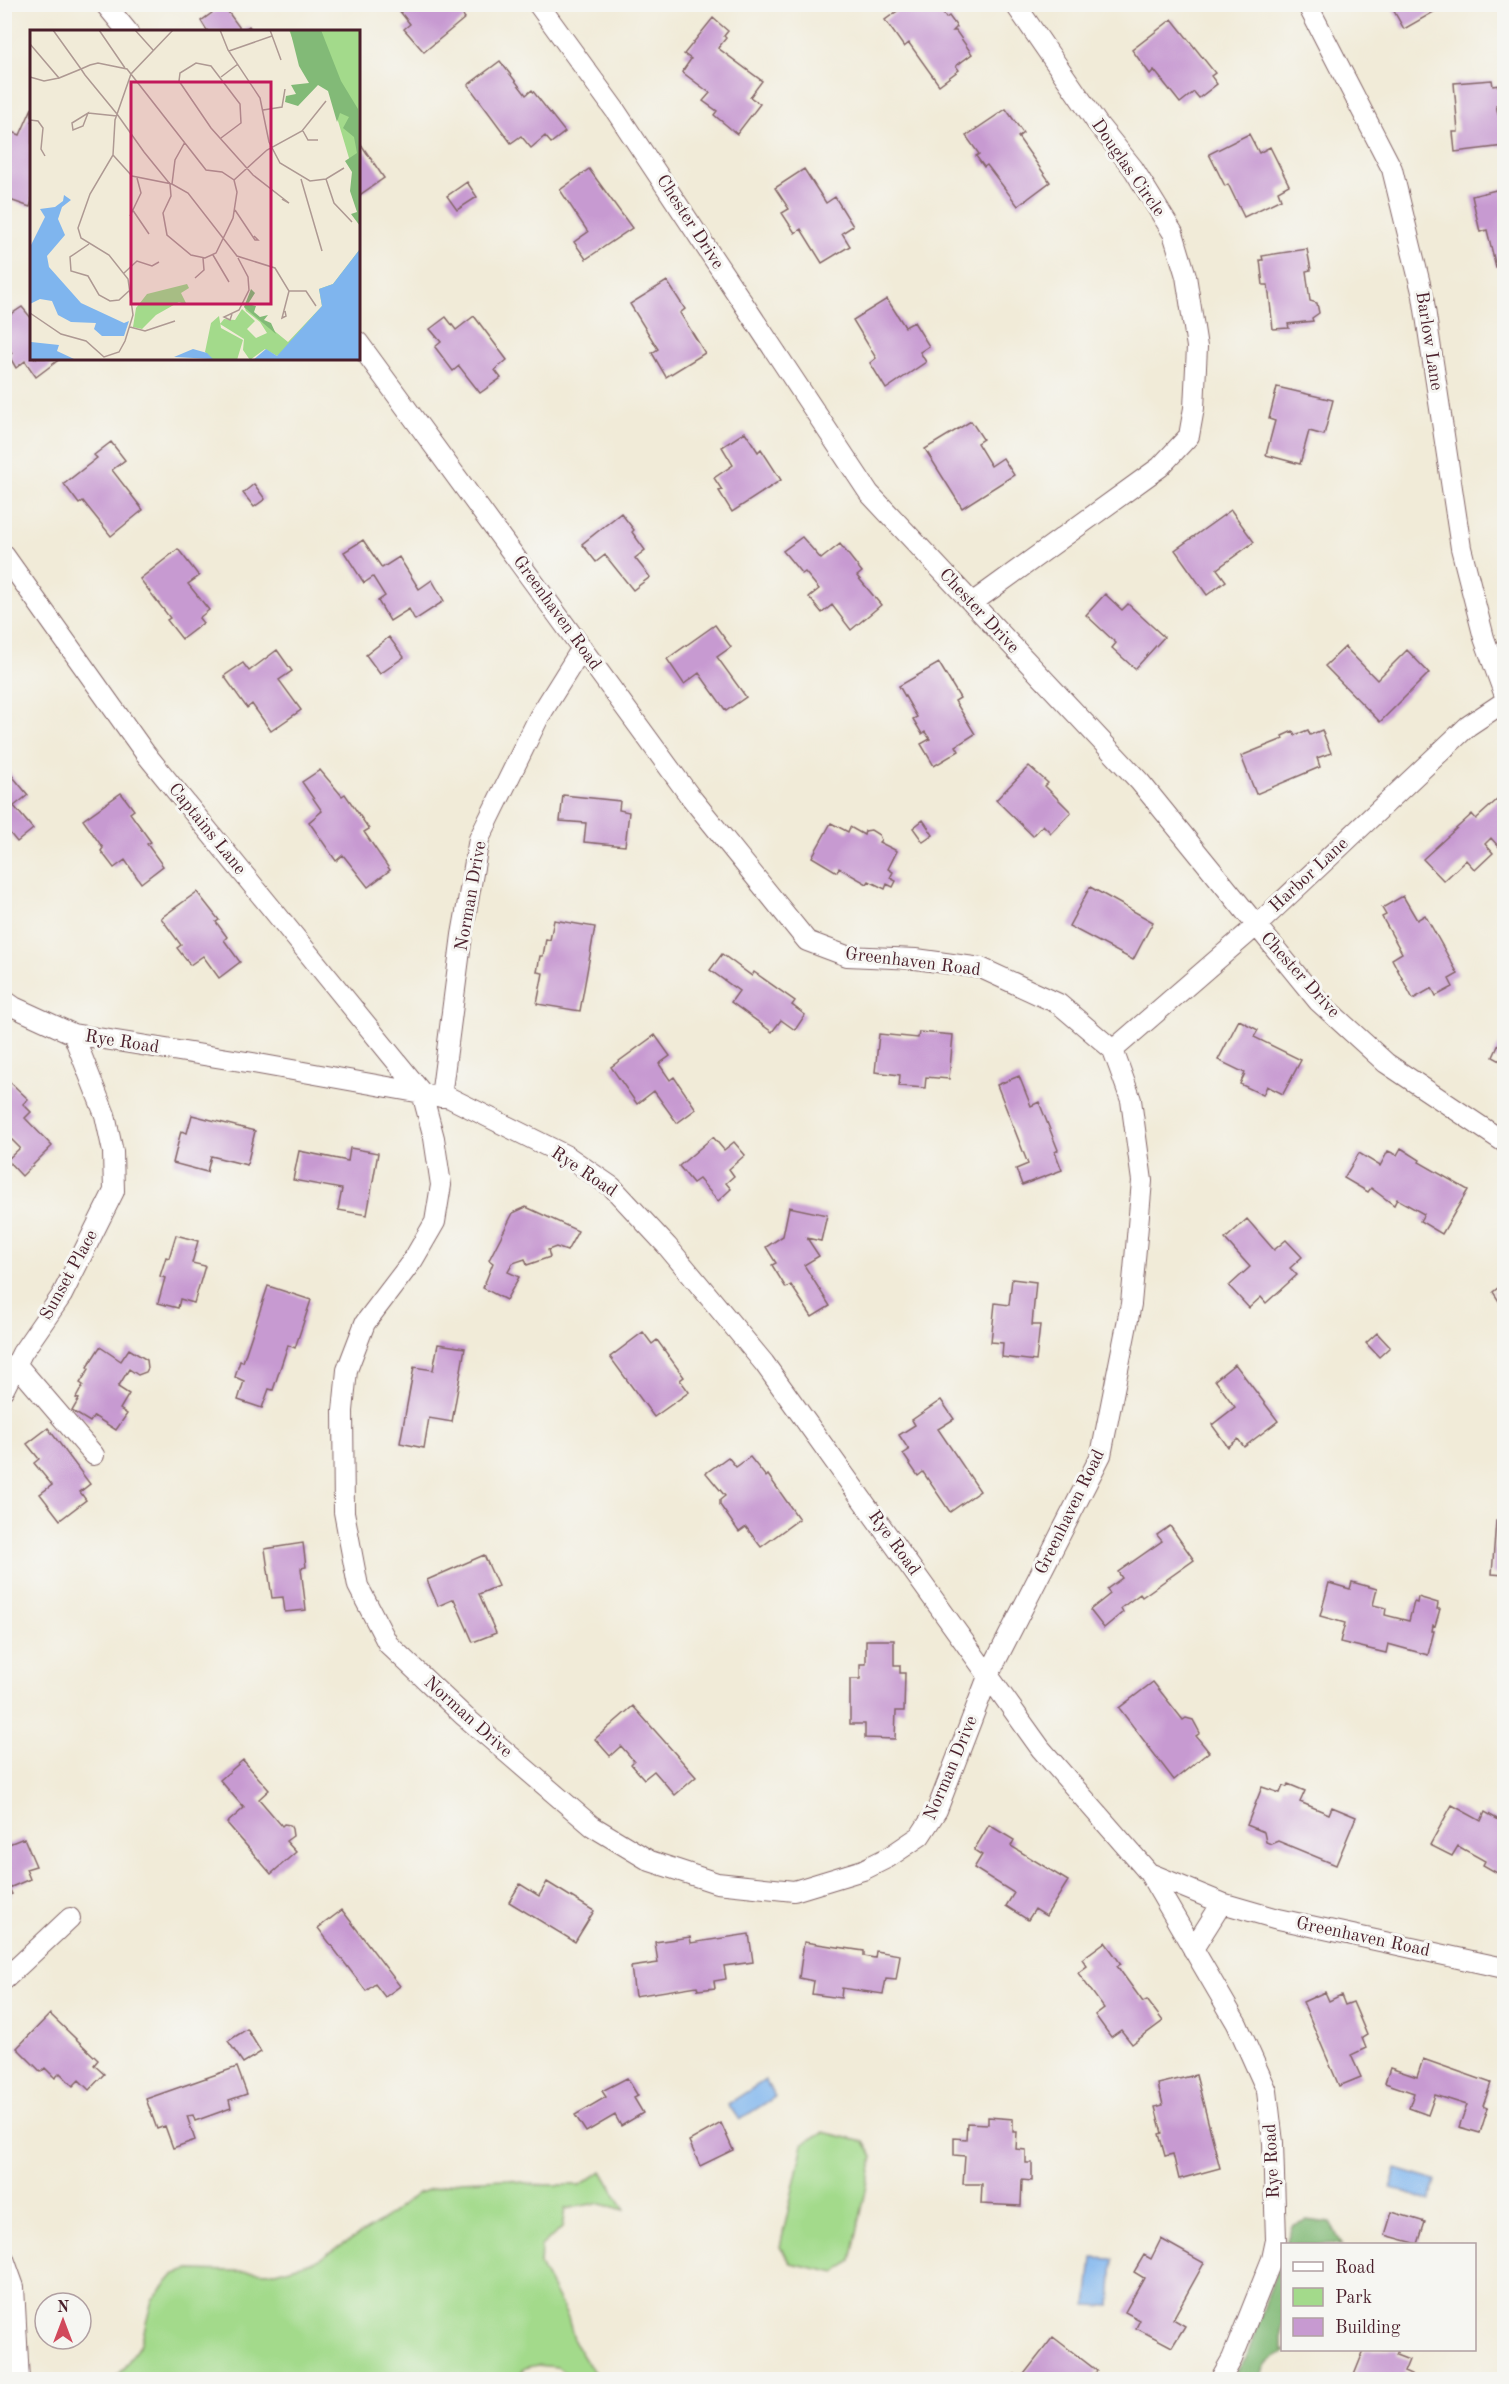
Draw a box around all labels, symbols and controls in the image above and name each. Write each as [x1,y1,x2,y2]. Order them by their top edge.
inset map [30,30,360,360]
street label: Douglas Circle [1088,116,1168,220]
street label: Chester Drive [653,172,727,272]
street label: Barlow Lane [1412,290,1446,392]
street label: Greenhaven Road [510,552,604,674]
street label: Chester Drive [936,565,1022,657]
street label: Captains Lane [165,780,249,878]
street label: Harbor Lane [1266,834,1352,916]
street label: Norman Drive [452,840,490,952]
street label: Chester Drive [1257,929,1343,1021]
street label: Greenhaven Road [844,945,982,979]
street label: Rye Road [84,1027,160,1057]
street label: Rye Road [548,1144,620,1200]
street label: Sunset Place [37,1227,101,1323]
street label: Greenhaven Road [1032,1447,1108,1577]
street label: Rye Road [865,1507,923,1579]
street label: Norman Drive [421,1673,515,1761]
street label: Norman Drive [921,1713,981,1823]
street label: Greenhaven Road [1294,1914,1432,1960]
street label: Rye Road [1261,2123,1283,2199]
legend [1281,2243,1476,2351]
text: Road [1335,2259,1375,2277]
text: Park [1335,2289,1372,2307]
north arrow [33,2291,93,2351]
text: N [57,2300,70,2316]
text: Building [1335,2319,1401,2337]

